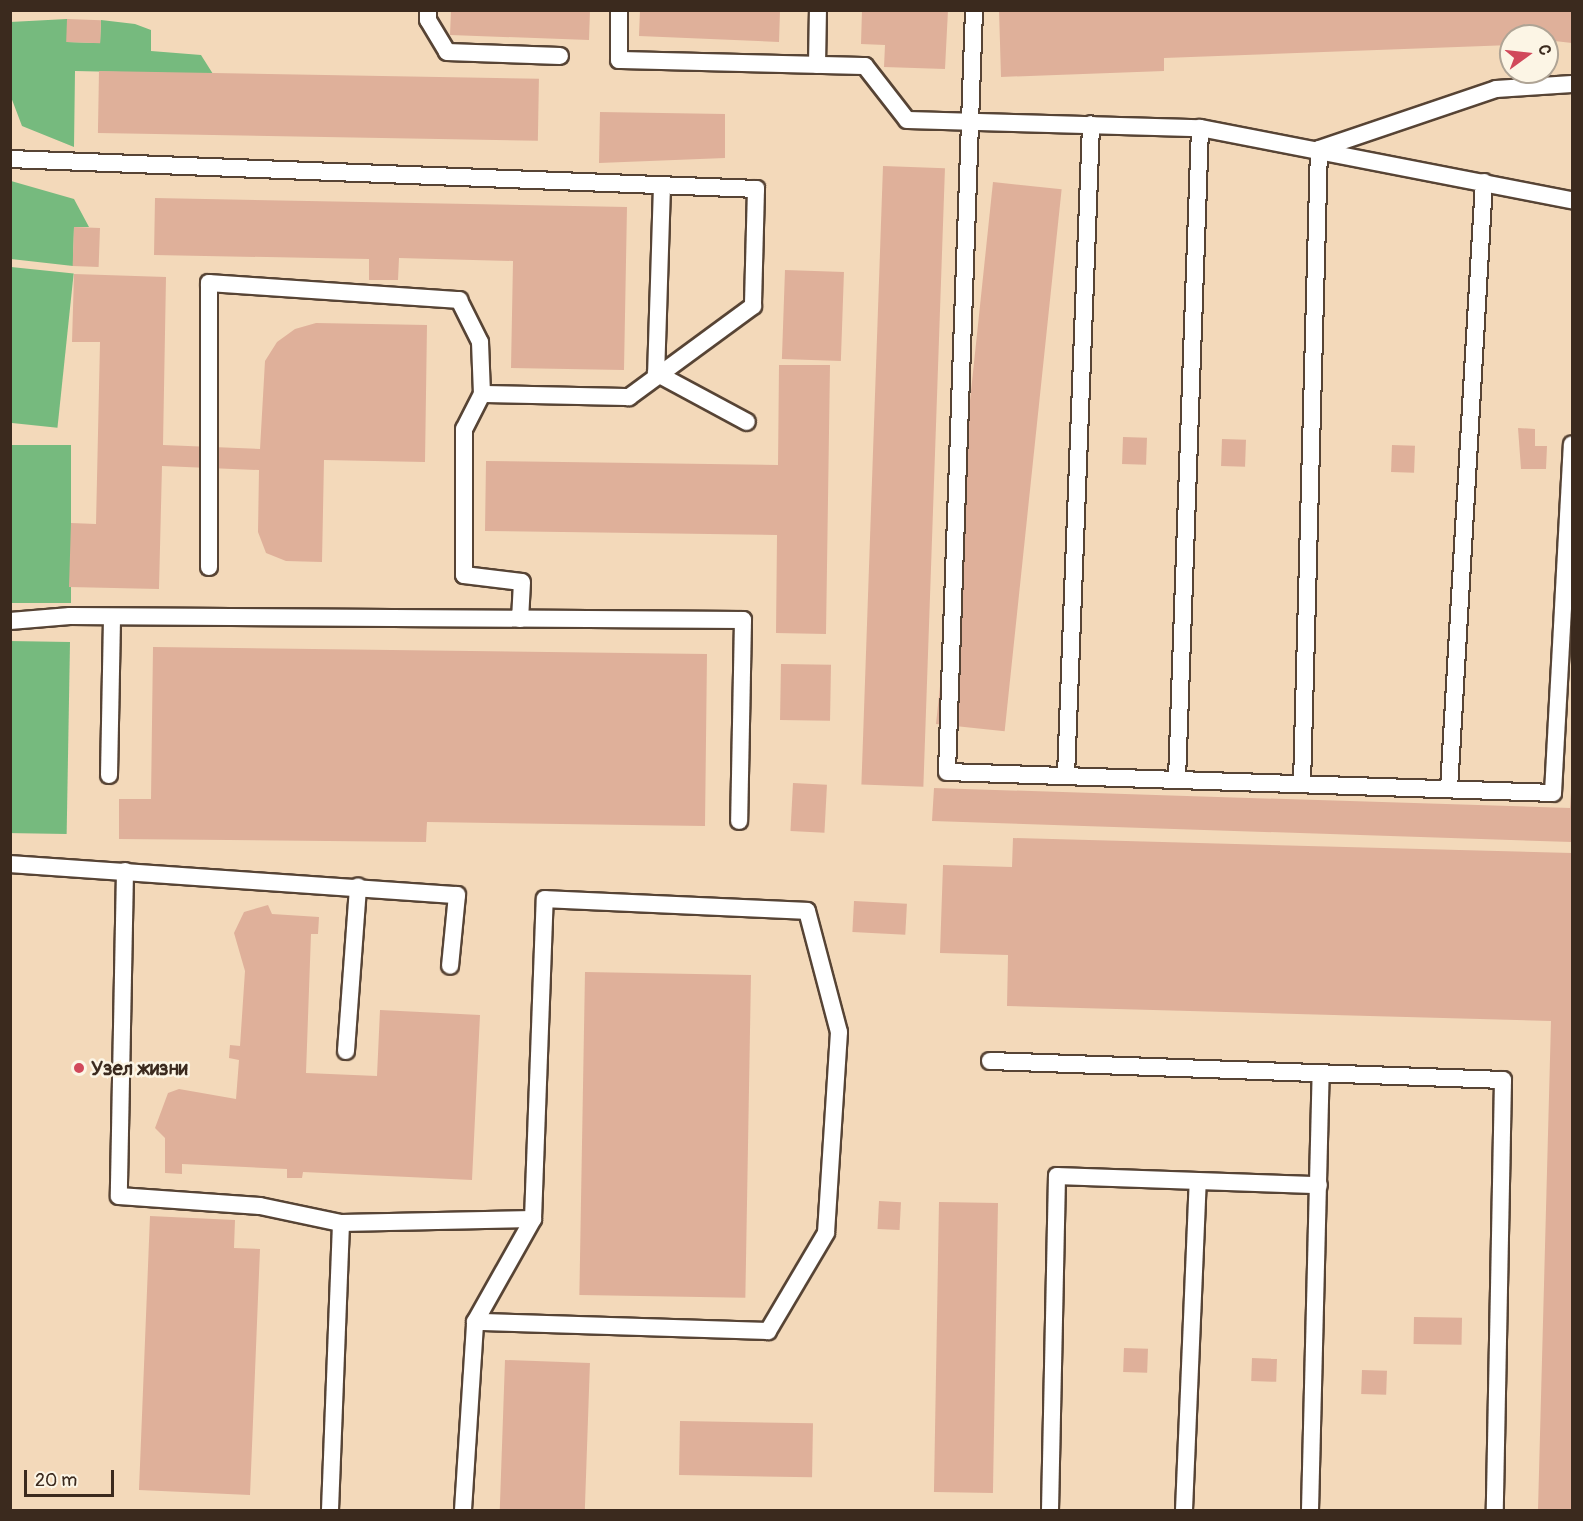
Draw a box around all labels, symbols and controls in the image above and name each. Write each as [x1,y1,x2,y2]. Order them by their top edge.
north arrow [1499,24,1559,84]
text: С [1534,43,1555,57]
place label: Узел жизни [91,1056,188,1080]
marker: Узел жизни [72,1061,86,1075]
scale bar [27,1458,117,1496]
text: 20 m [35,1469,77,1492]

